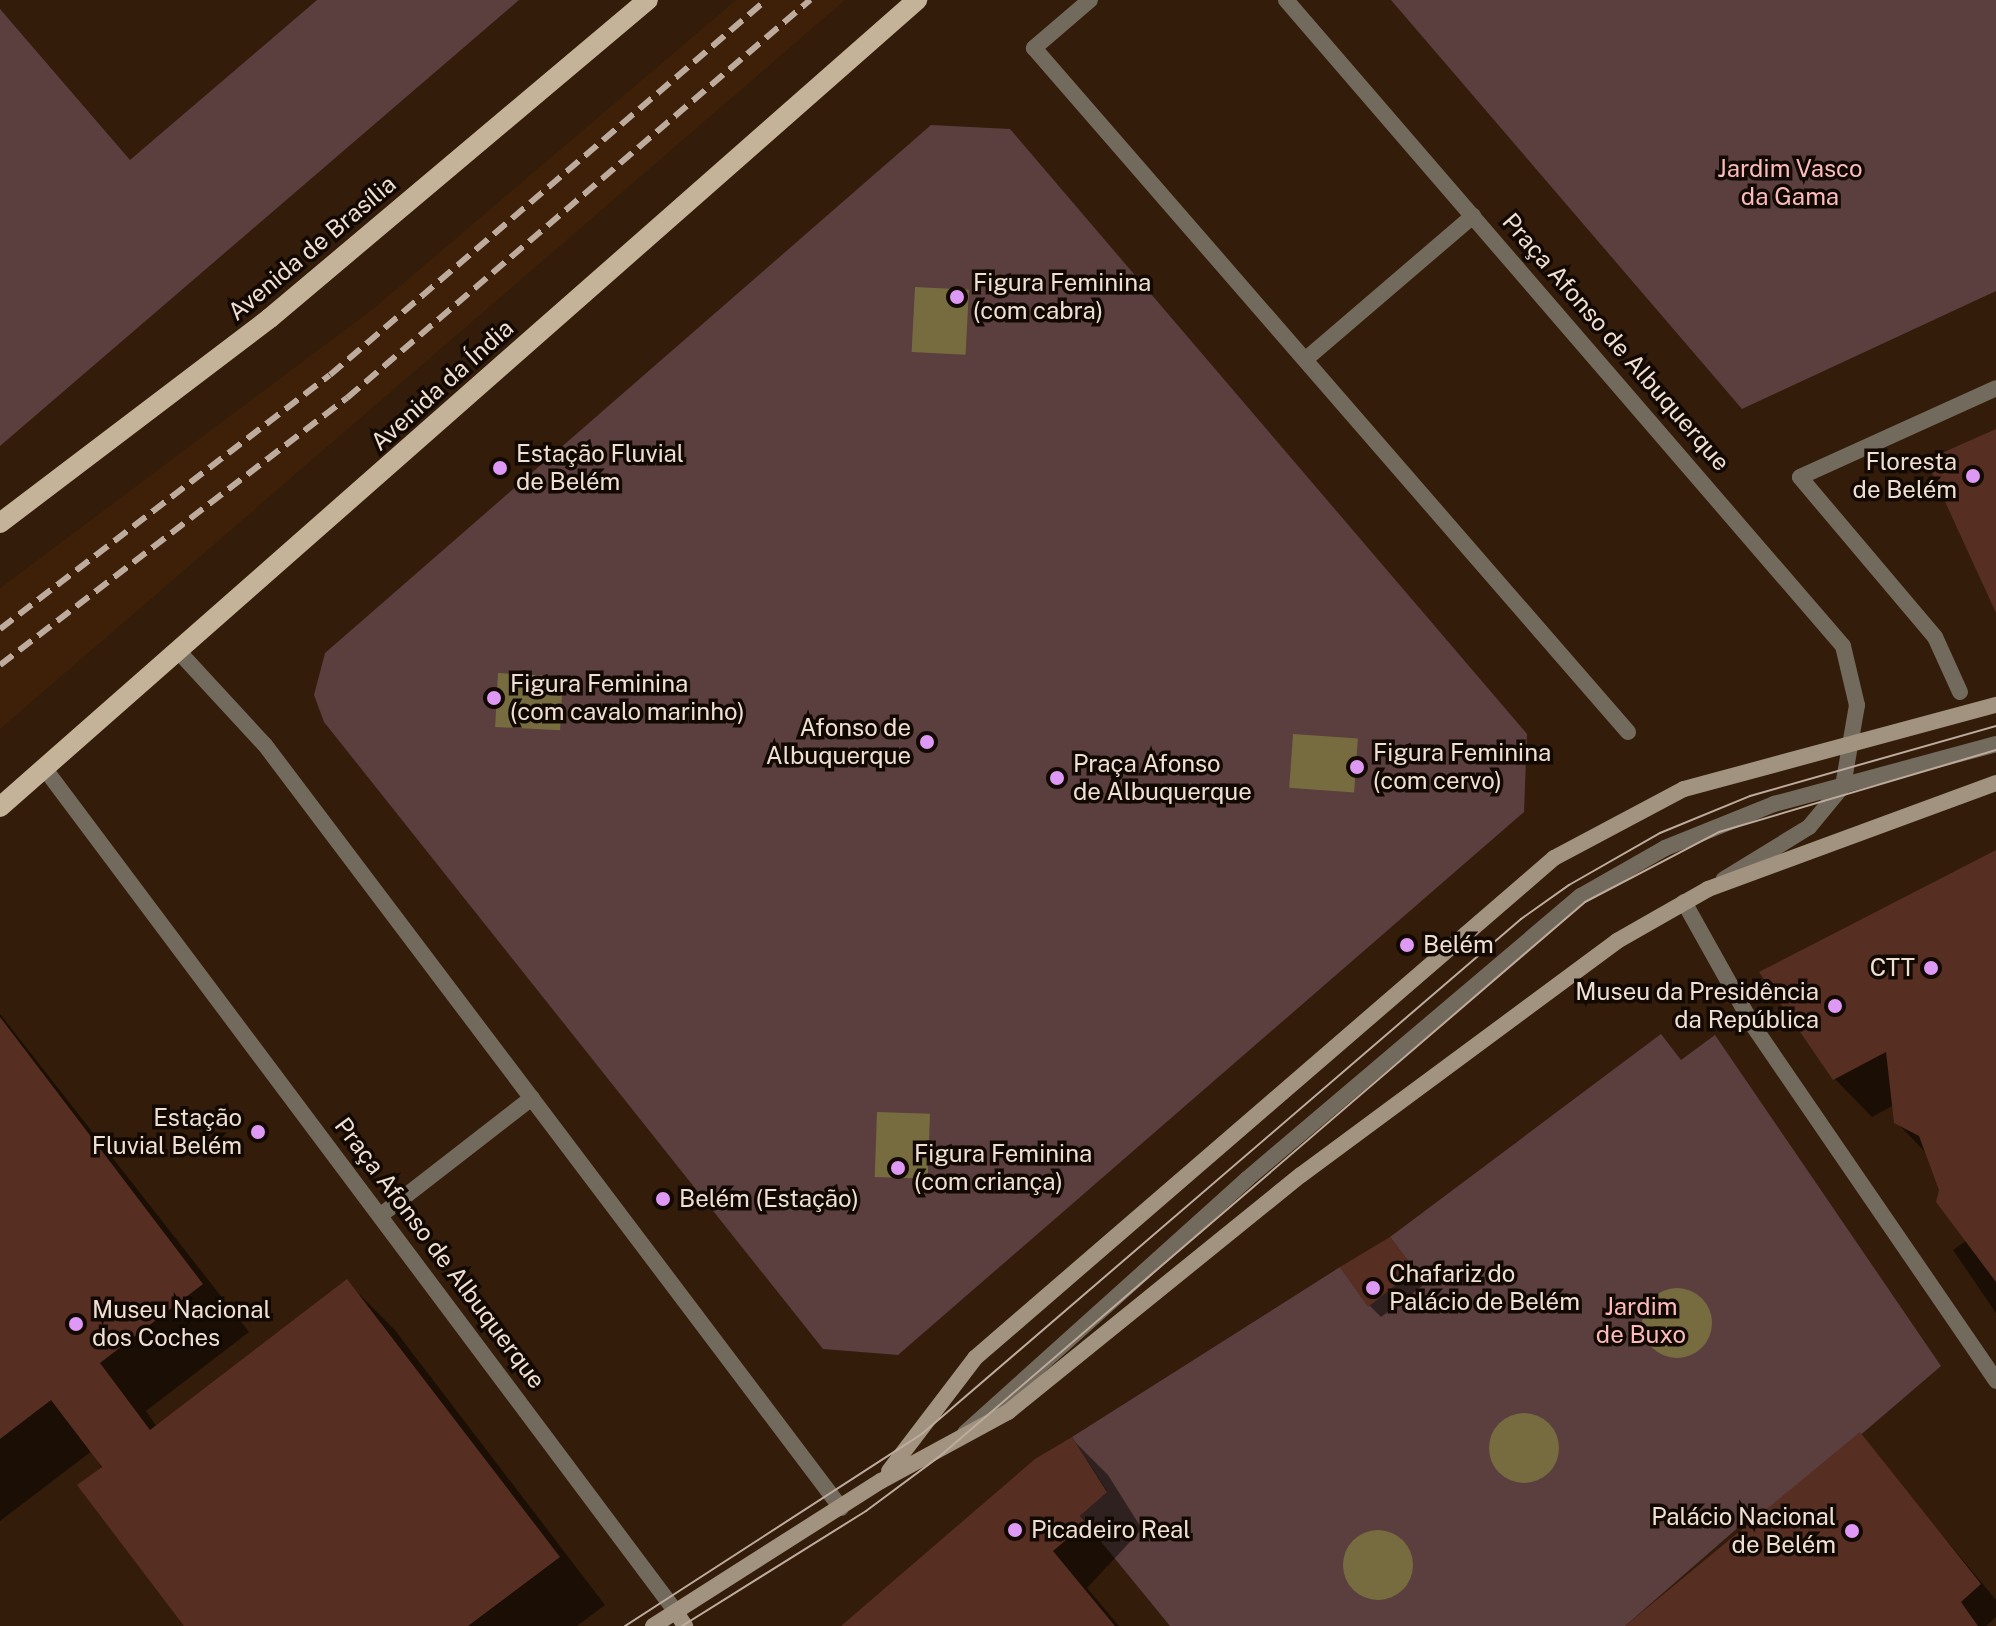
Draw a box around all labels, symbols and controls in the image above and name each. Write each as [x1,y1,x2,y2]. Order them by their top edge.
park label: Jardim Vasco da Gama [1717,155,1863,211]
street label: Avenida de Brasília [222,169,402,327]
street label: Praça Afonso de Albuquerque [1496,207,1736,477]
place label: Figura Feminina (com cabra) [973,269,1151,325]
marker: Figura Feminina (com cabra) [948,288,966,306]
street label: Avenida da Índia [365,313,519,457]
place label: Estação Fluvial de Belém [516,440,684,496]
place label: Floresta de Belém [1852,448,1957,504]
marker: Estação Fluvial de Belém [491,459,509,477]
marker: Floresta de Belém [1964,467,1982,485]
place label: Figura Feminina (com cavalo marinho) [510,670,745,726]
marker: Figura Feminina (com cavalo marinho) [485,689,503,707]
place label: Afonso de Albuquerque [766,714,911,770]
marker: Afonso de Albuquerque [918,733,936,751]
place label: Figura Feminina (com cervo) [1373,739,1551,795]
place label: Praça Afonso de Albuquerque [1073,750,1252,806]
marker: Figura Feminina (com cervo) [1348,758,1366,776]
marker: Praça Afonso de Albuquerque [1048,769,1066,787]
place label: Belém [1423,931,1494,959]
marker: Belém [1398,936,1416,954]
place label: CTT [1870,954,1915,982]
marker: CTT [1922,959,1940,977]
place label: Museu da Presidência da República [1575,978,1819,1034]
marker: Museu da Presidência da República [1826,997,1844,1015]
place label: Estação Fluvial Belém [92,1104,242,1160]
street label: Praça Afonso de Albuquerque [328,1112,552,1394]
marker: Estação Fluvial Belém [249,1123,267,1141]
place label: Figura Feminina (com criança) [914,1140,1092,1196]
marker: Figura Feminina (com criança) [889,1159,907,1177]
place label: Belém (Estação) [679,1185,859,1213]
marker: Belém (Estação) [654,1190,672,1208]
place label: Chafariz do Palácio de Belém [1389,1260,1581,1316]
marker: Chafariz do Palácio de Belém [1364,1279,1382,1297]
park label: Jardim de Buxo [1596,1293,1686,1349]
place label: Museu Nacional dos Coches [92,1296,271,1352]
marker: Museu Nacional dos Coches [67,1315,85,1333]
place label: Palácio Nacional de Belém [1651,1503,1836,1559]
place label: Picadeiro Real [1031,1516,1191,1544]
marker: Picadeiro Real [1006,1521,1024,1539]
marker: Palácio Nacional de Belém [1843,1522,1861,1540]

